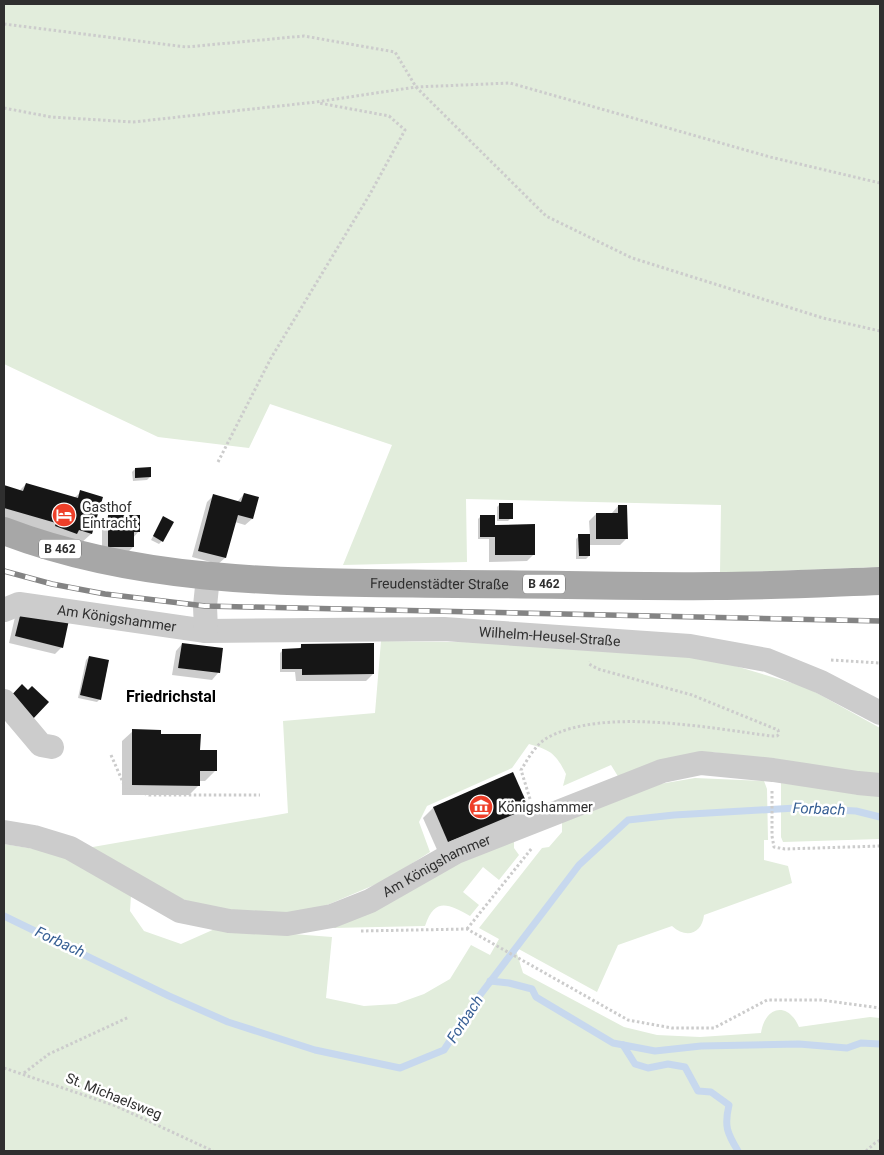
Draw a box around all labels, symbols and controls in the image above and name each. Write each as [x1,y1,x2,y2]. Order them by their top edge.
place label: Gasthof Eintracht [82,499,138,531]
hotel icon: Gasthof Eintracht [51,502,77,528]
road number: B 462 [39,540,81,558]
road number: B 462 [523,574,565,594]
street label: Freudenstädter Straße [370,575,509,592]
street label: Am Königshammer [56,602,178,635]
street label: Wilhelm-Heusel-Straße [478,623,621,649]
district label: Friedrichstal [126,687,216,706]
museum icon: Königshammer [468,794,494,820]
place label: Königshammer [498,799,593,815]
water label: Forbach [792,799,846,819]
street label: Am Königshammer [380,831,493,900]
water label: Forbach [32,923,88,961]
water label: Forbach [443,992,487,1046]
street label: St. Michaelsweg [64,1069,164,1123]

